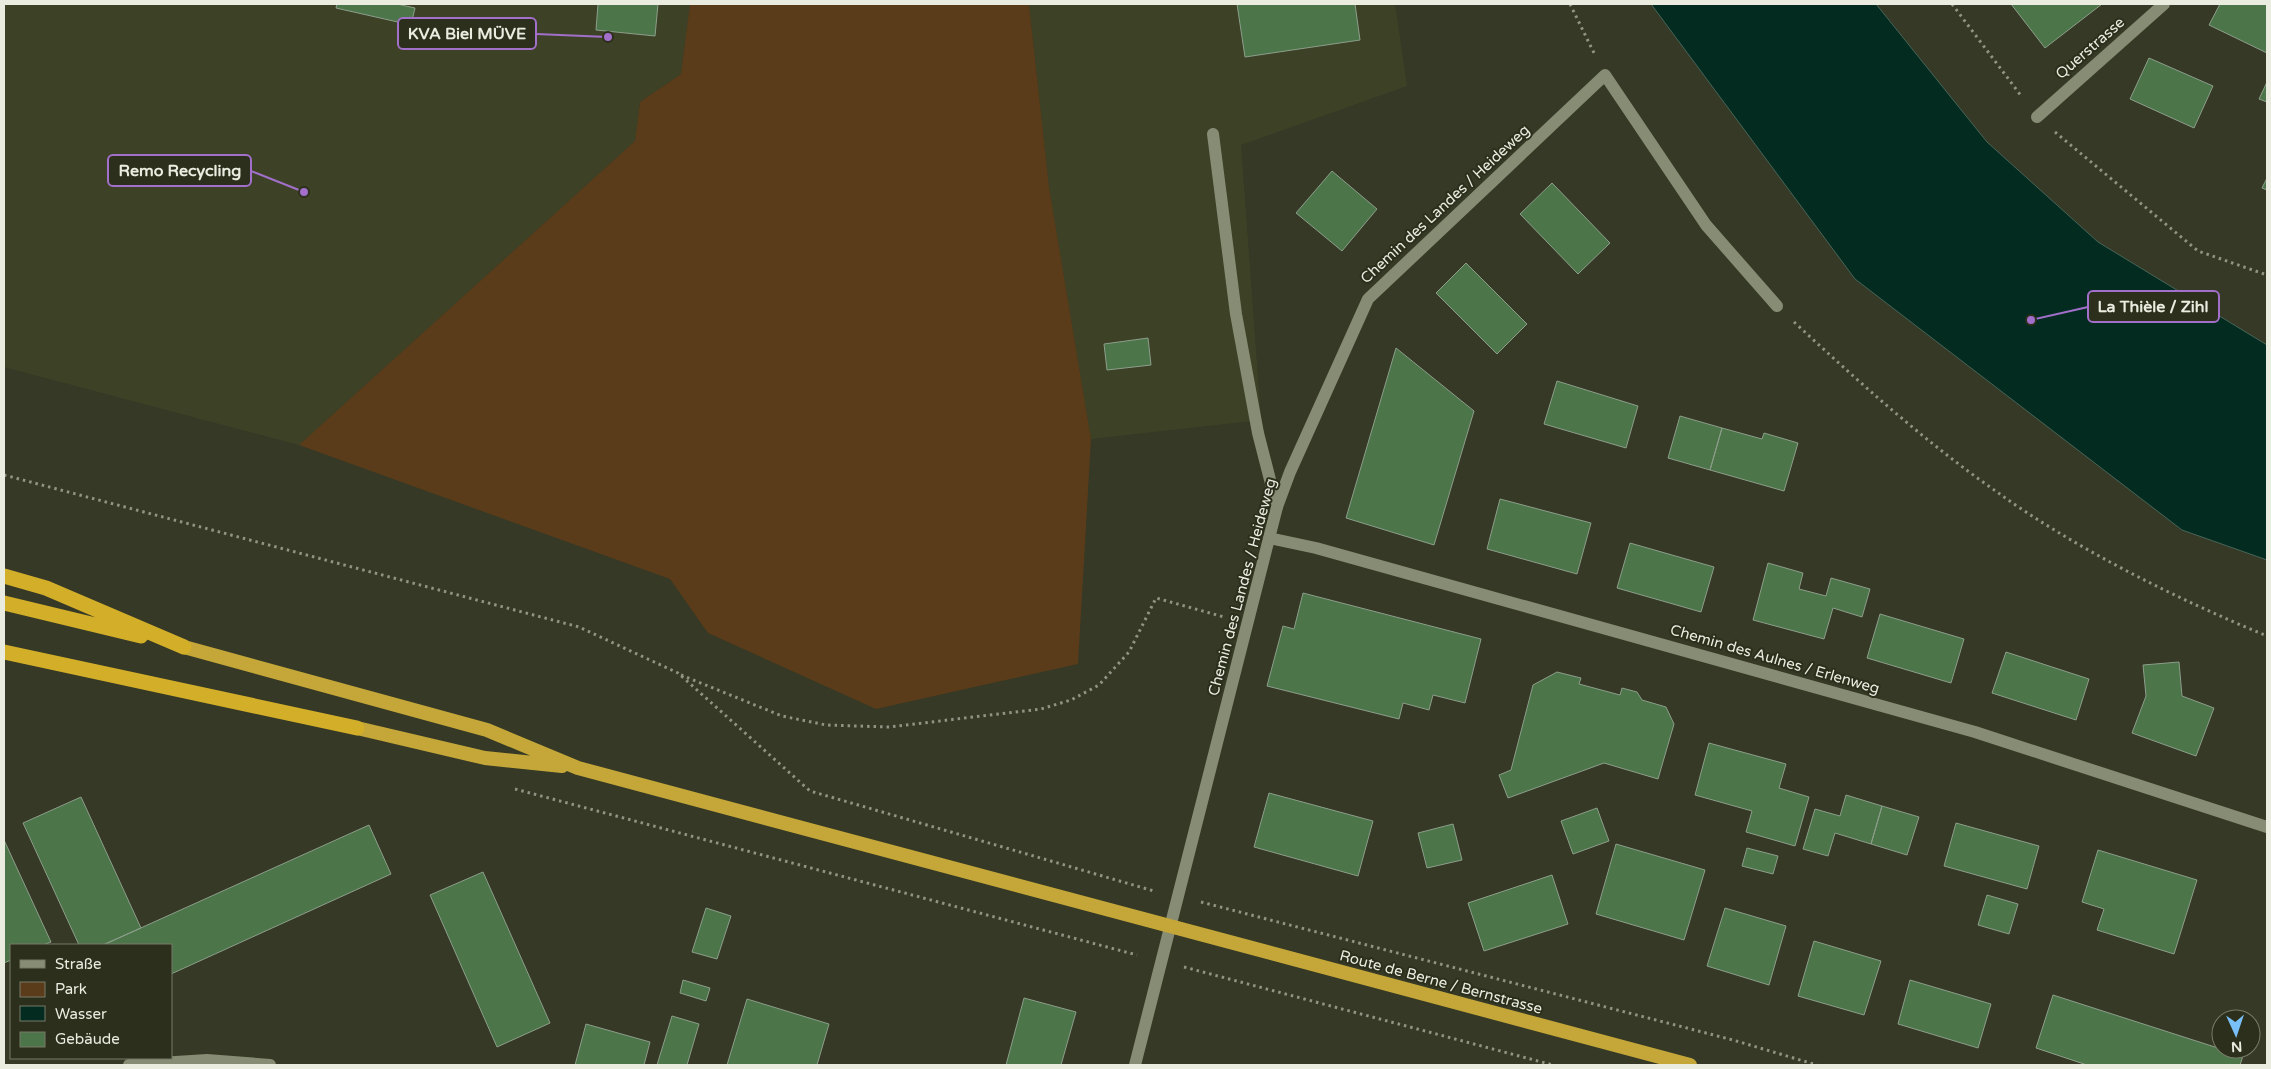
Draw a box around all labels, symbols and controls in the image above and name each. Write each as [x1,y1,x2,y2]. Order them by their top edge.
street label: Querstrasse [2052,13,2128,83]
callout: KVA Biel MÜVE [398,18,536,49]
text: KVA Biel MÜVE [408,24,526,44]
street label: Chemin des Landes / Heideweg [1357,121,1533,287]
callout: Remo Recycling [108,155,251,186]
text: Remo Recycling [119,161,241,181]
callout: La Thièle / Zihl [2088,291,2219,322]
text: La Thièle / Zihl [2097,297,2209,317]
street label: Chemin des Landes / Heideweg [1204,476,1280,698]
street label: Chemin des Aulnes / Erlenweg [1668,620,1882,698]
legend [10,944,172,1059]
street label: Route de Berne / Bernstrasse [1338,946,1544,1018]
text: Straße [55,955,101,973]
text: Park [55,980,87,998]
text: Wasser [55,1005,107,1023]
north arrow [2211,1009,2261,1059]
text: Gebäude [55,1030,120,1048]
text: N [2231,1038,2243,1055]

